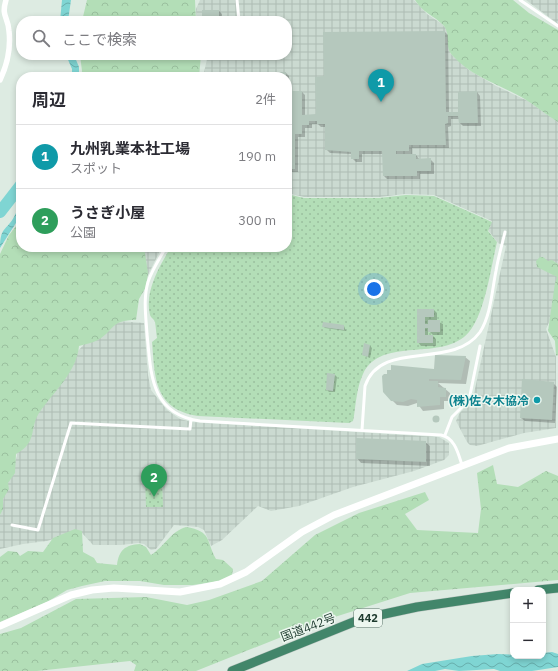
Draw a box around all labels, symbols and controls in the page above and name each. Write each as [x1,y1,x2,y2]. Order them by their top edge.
search box [16,16,292,60]
icon: search [30,27,52,49]
text: ここで検索 [62,30,137,49]
pin: 1 [368,69,394,102]
text: 周辺 [32,89,66,111]
text: 2件 [255,91,276,108]
text: 九州乳業本社工場 [70,139,190,158]
text: 1 [41,148,49,165]
text: 190 m [238,148,276,165]
text: スポット [70,160,122,177]
text: うさぎ小屋 [70,203,145,222]
text: 2 [41,212,49,229]
text: 300 m [238,212,276,229]
text: 公園 [70,224,96,241]
your location [364,279,384,299]
place label: (株)佐々木協冷 [449,393,529,408]
marker: (株)佐々木協冷 [532,395,542,405]
pin: 2 [141,464,167,497]
map controls [510,587,546,659]
button: + [510,587,546,623]
road number: 442 [354,609,382,627]
street label: 国道442号 [278,610,338,644]
button: − [510,623,546,659]

